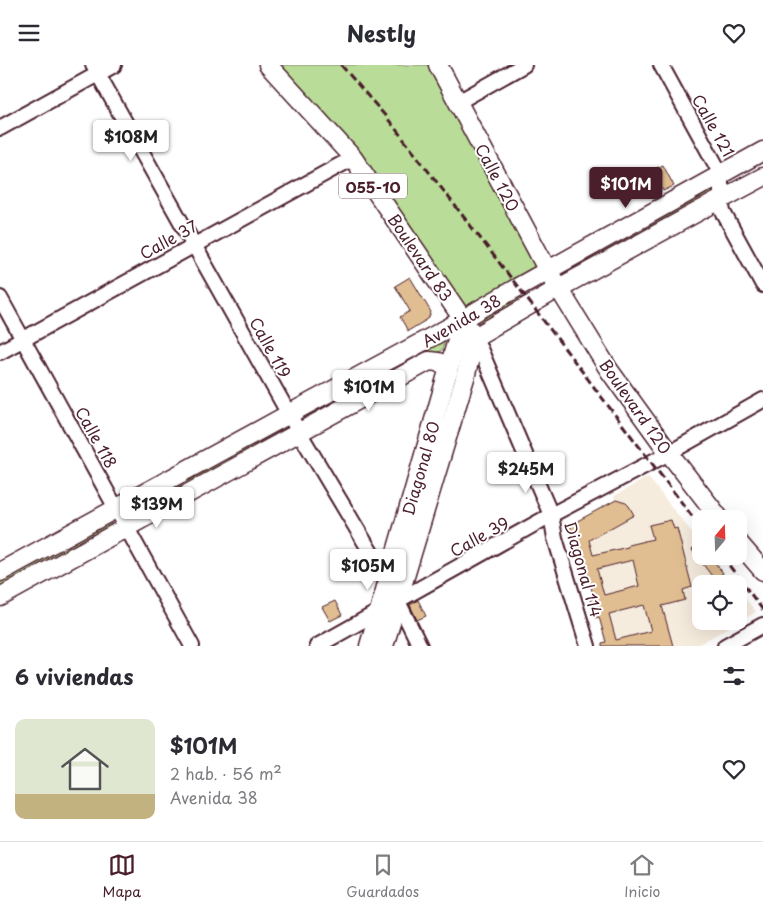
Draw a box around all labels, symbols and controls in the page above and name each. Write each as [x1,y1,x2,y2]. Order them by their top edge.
text: Nestly [347,16,416,49]
icon: menu [15,19,43,47]
icon: heart [720,19,748,47]
street label: Calle 121 [687,89,741,161]
pin: $108M [96,119,166,162]
text: $108M [104,124,158,148]
street label: Calle 120 [470,139,526,215]
pin: $101M [591,167,661,209]
text: $101M [600,171,652,195]
road number: 055-10 [339,173,407,199]
street label: Boulevard 83 [383,208,459,306]
street label: Calle 37 [135,213,202,265]
street label: Avenida 38 [417,288,505,352]
street label: Calle 119 [244,312,298,382]
street label: Boulevard 120 [594,354,678,458]
pin: $101M [334,369,404,412]
text: $101M [343,374,395,398]
street label: Calle 118 [70,402,124,472]
street label: Diagonal 80 [395,418,445,518]
pin: $245M [491,451,561,494]
text: $245M [498,456,554,480]
pin: $139M [122,487,192,529]
text: $139M [131,491,183,515]
street label: Calle 39 [445,510,513,562]
north arrow [692,510,748,565]
map controls [692,510,747,630]
street label: Diagonal 114 [559,518,609,620]
pin: $105M [333,549,403,591]
text: $105M [341,553,395,577]
button: locate [692,575,747,630]
text: 6 viviendas [15,660,134,692]
icon: filters [720,662,748,690]
text: $101M [170,729,237,761]
icon: home [55,739,115,799]
icon: heart [720,755,748,783]
text: 2 hab. · 56 m² [170,761,282,785]
text: Avenida 38 [170,785,258,809]
tab: Mapa [103,851,141,902]
tab: Guardados [346,851,419,902]
tab: Inicio [624,851,660,902]

